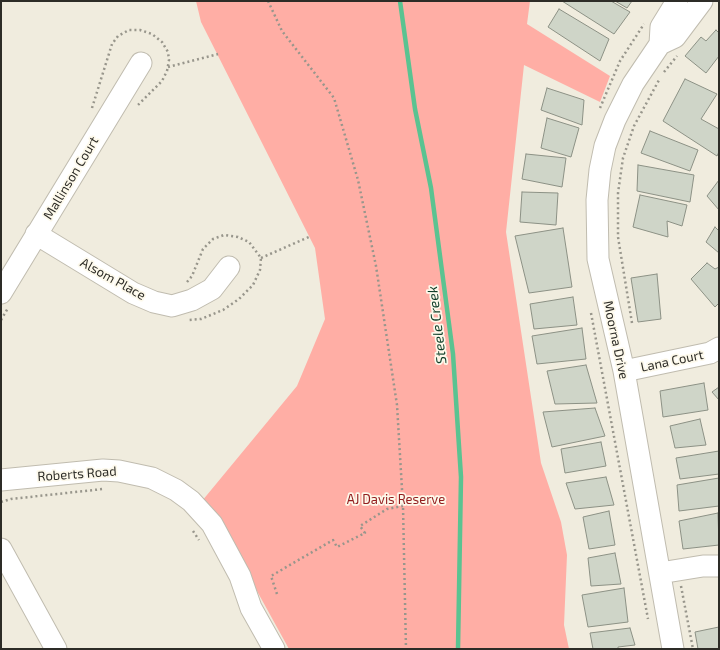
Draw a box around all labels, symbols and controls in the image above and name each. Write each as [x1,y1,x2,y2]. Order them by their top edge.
street label: Mallinson Court [40,134,102,222]
street label: Alsom Place [78,255,148,303]
water label: Steele Creek [424,285,450,365]
street label: Moorna Drive [600,299,632,381]
street label: Lana Court [639,347,705,375]
street label: Roberts Road [37,463,117,485]
park label: AJ Davis Reserve [347,492,445,508]

